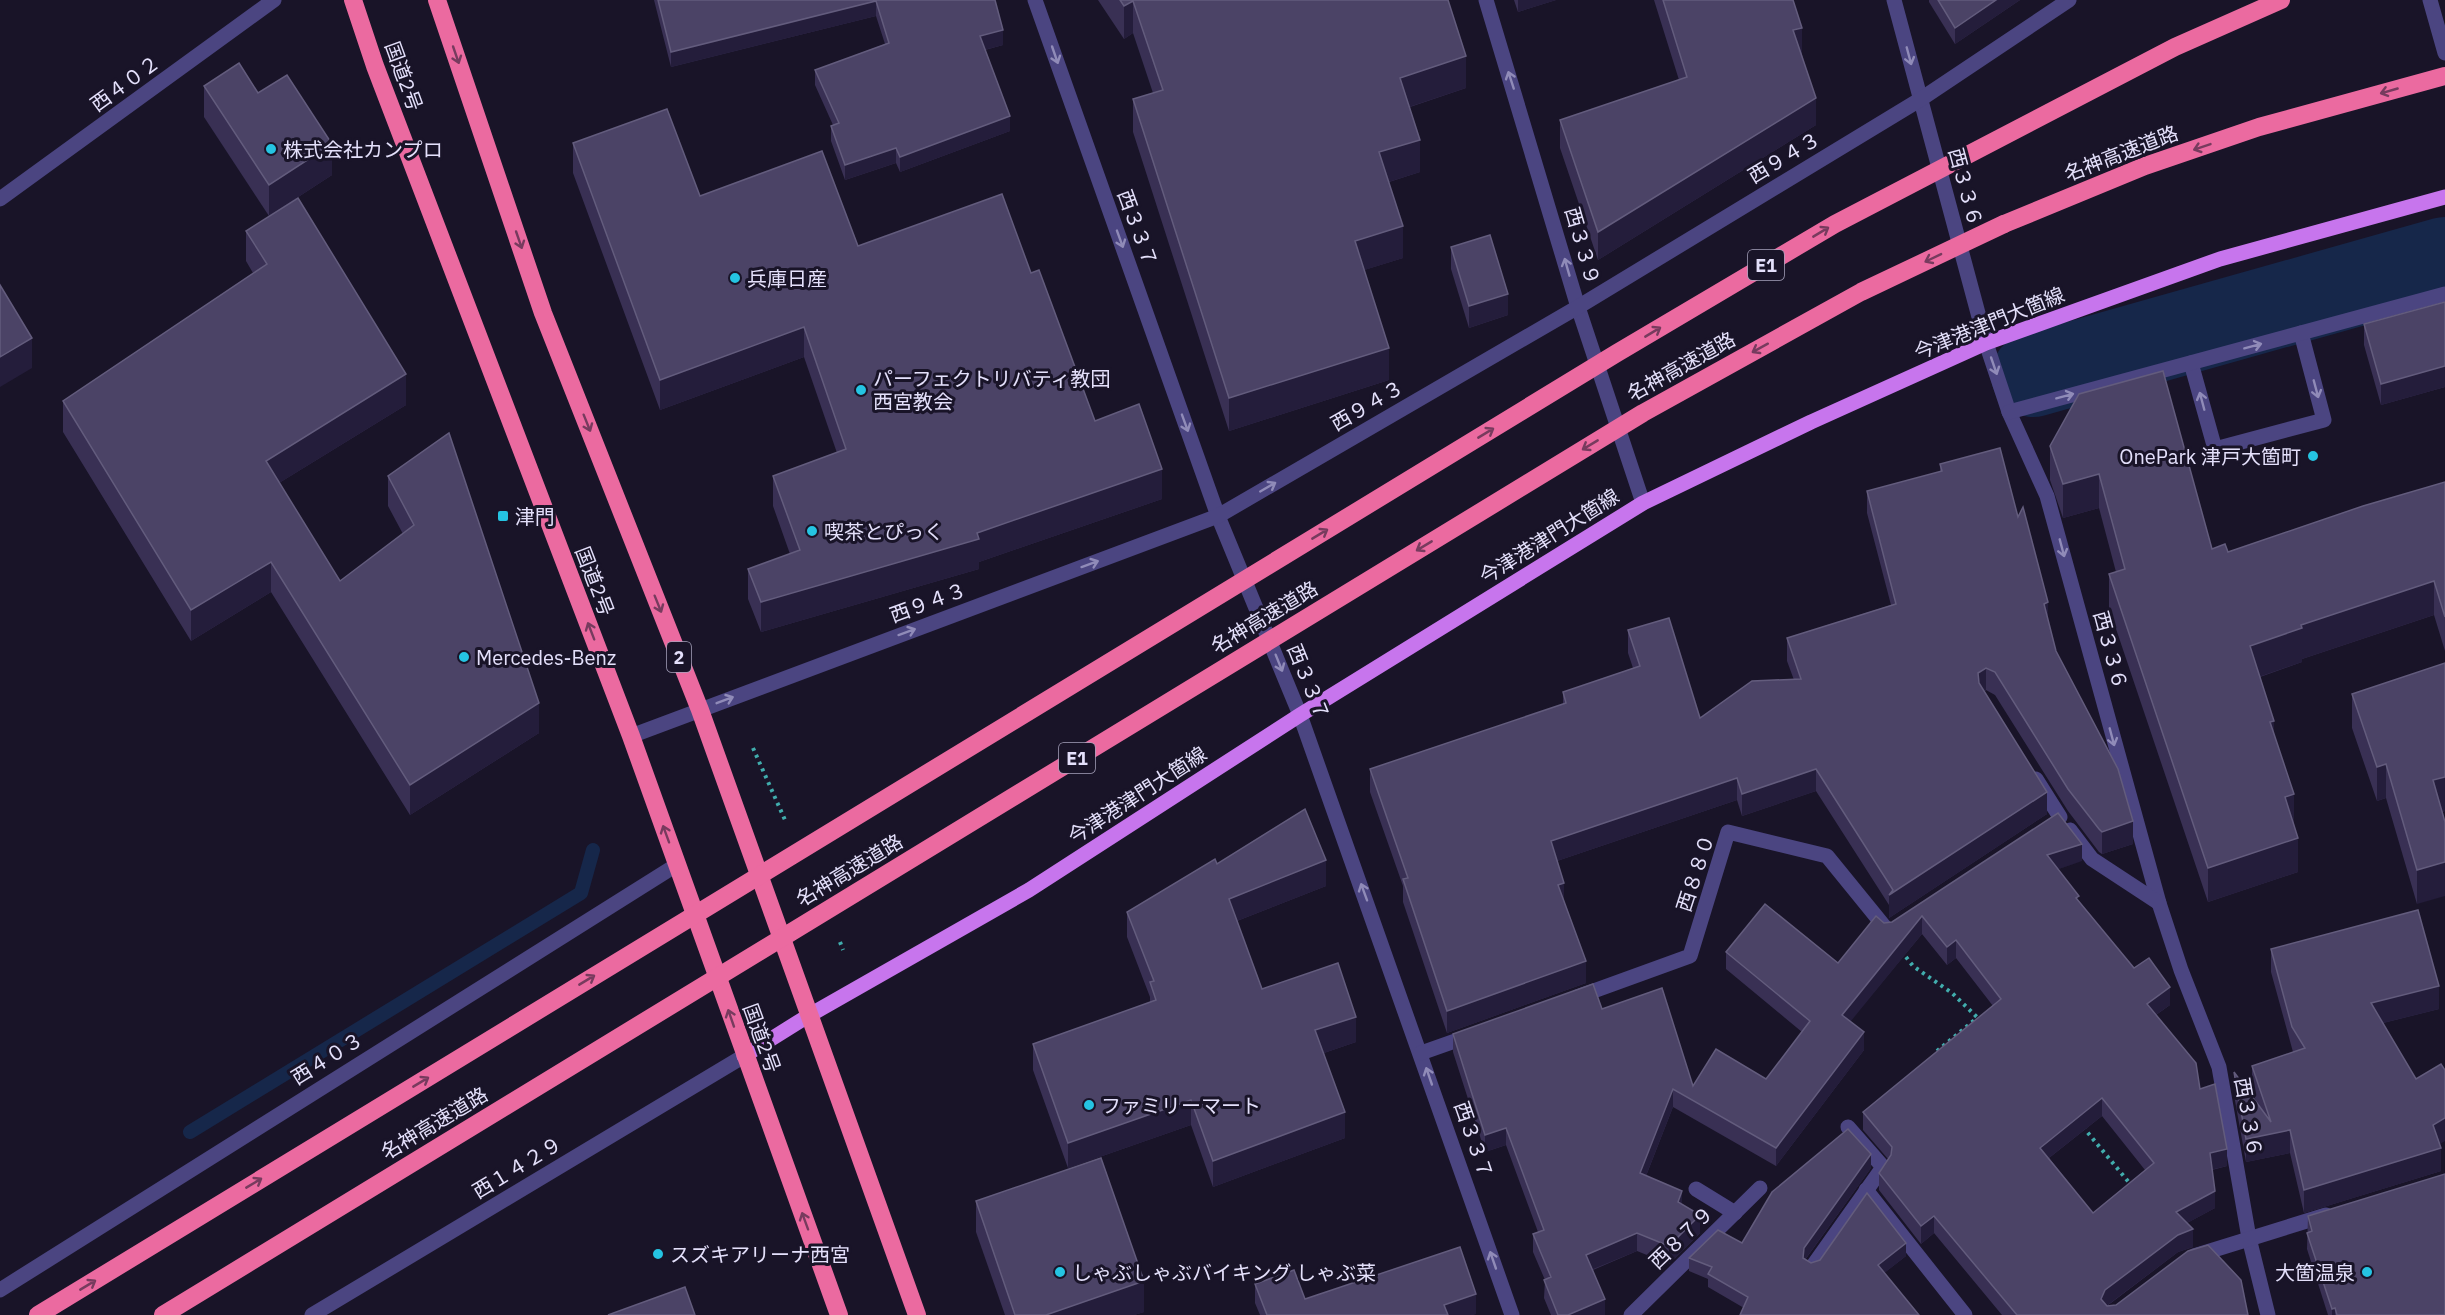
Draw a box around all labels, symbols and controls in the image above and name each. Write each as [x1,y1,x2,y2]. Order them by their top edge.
street label: 国道2号 [379,38,429,114]
one-way arrow [451,45,462,64]
one-way arrow [1050,45,1061,64]
one-way arrow [1904,47,1916,66]
street label: 西４０２ [85,49,165,117]
one-way arrow [1505,71,1516,90]
one-way arrow [2380,86,2399,98]
street label: 名神高速道路 [2060,119,2182,187]
street label: 西９４３ [1743,125,1825,189]
place label: 株式会社カンプロ [283,136,442,163]
marker: 株式会社カンプロ [264,142,278,156]
one-way arrow [2193,142,2212,153]
street label: 西３３６ [1943,145,1989,229]
street label: 西３３７ [1112,186,1164,270]
street label: 西３３９ [1559,204,1607,288]
one-way arrow [1812,226,1829,238]
one-way arrow [1115,229,1126,248]
one-way arrow [514,230,525,249]
road number: E1 [1748,250,1784,280]
one-way arrow [1924,253,1942,265]
one-way arrow [1561,258,1572,277]
place label: 兵庫日産 [747,265,827,292]
marker: 兵庫日産 [728,271,742,285]
street label: 今津港津門大箇線 [1910,281,2068,365]
street label: 名神高速道路 [1622,325,1740,407]
one-way arrow [1644,326,1661,338]
one-way arrow [2244,339,2263,351]
one-way arrow [1752,342,1769,354]
one-way arrow [1989,356,2000,375]
place label: パーフェクトリバティ教団 西宮教会 [873,365,1111,415]
street label: 西９４３ [1326,373,1408,437]
one-way arrow [2311,379,2322,398]
marker: パーフェクトリバティ教団 西宮教会 [854,383,868,397]
one-way arrow [2055,390,2074,402]
one-way arrow [2196,391,2207,410]
one-way arrow [582,413,593,431]
one-way arrow [1181,413,1192,432]
one-way arrow [1477,426,1494,438]
one-way arrow [1582,439,1599,451]
place label: OnePark 津戸大箇町 [2119,443,2301,470]
marker: OnePark 津戸大箇町 [2306,449,2320,463]
one-way arrow [1259,481,1277,492]
street label: 今津港津門大箇線 [1474,482,1624,590]
place label: 津門 [515,503,555,530]
marker: 津門 [496,509,510,523]
place label: 喫茶とぴっく [824,518,944,545]
marker: 喫茶とぴっく [805,524,819,538]
one-way arrow [1311,528,1328,540]
one-way arrow [2056,538,2068,557]
one-way arrow [1416,541,1433,553]
street label: 国道2号 [569,543,621,619]
one-way arrow [1080,558,1099,569]
street label: 名神高速道路 [1206,575,1322,659]
street label: 西９４３ [886,576,970,628]
one-way arrow [654,594,665,613]
street label: 西３３６ [2088,608,2134,692]
one-way arrow [584,623,595,641]
one-way arrow [897,626,916,637]
street label: 西３３７ [1281,640,1337,724]
road number: 2 [667,642,691,672]
place label: Mercedes-Benz [476,644,616,671]
marker: Mercedes-Benz [457,650,471,664]
one-way arrow [1274,653,1285,672]
one-way arrow [715,694,733,705]
one-way arrow [2107,727,2119,746]
street label: 今津港津門大箇線 [1063,740,1211,850]
road number: E1 [1059,743,1095,773]
one-way arrow [660,825,671,843]
street label: 名神高速道路 [791,828,907,912]
street label: 西８８０ [1670,831,1720,915]
one-way arrow [1357,883,1368,902]
one-way arrow [578,974,595,986]
street label: 国道2号 [737,1000,787,1076]
one-way arrow [724,1009,735,1028]
street label: 西４０３ [286,1025,368,1091]
one-way arrow [1422,1067,1433,1086]
one-way arrow [412,1075,429,1087]
street label: 西３３６ [2229,1075,2269,1159]
street label: 名神高速道路 [376,1081,492,1165]
place label: ファミリーマート [1101,1092,1261,1119]
marker: ファミリーマート [1082,1098,1096,1112]
street label: 西３３７ [1448,1098,1500,1182]
street label: 西１４２９ [467,1130,567,1204]
one-way arrow [245,1177,262,1189]
street label: 西８７９ [1643,1200,1719,1274]
one-way arrow [799,1212,810,1230]
place label: スズキアリーナ西宮 [670,1241,850,1268]
marker: スズキアリーナ西宮 [651,1247,665,1261]
one-way arrow [1487,1251,1498,1270]
place label: しゃぶしゃぶバイキング しゃぶ菜 [1072,1259,1376,1286]
place label: 大箇温泉 [2275,1259,2355,1286]
marker: しゃぶしゃぶバイキング しゃぶ菜 [1053,1265,1067,1279]
marker: 大箇温泉 [2360,1265,2374,1279]
one-way arrow [79,1278,96,1291]

